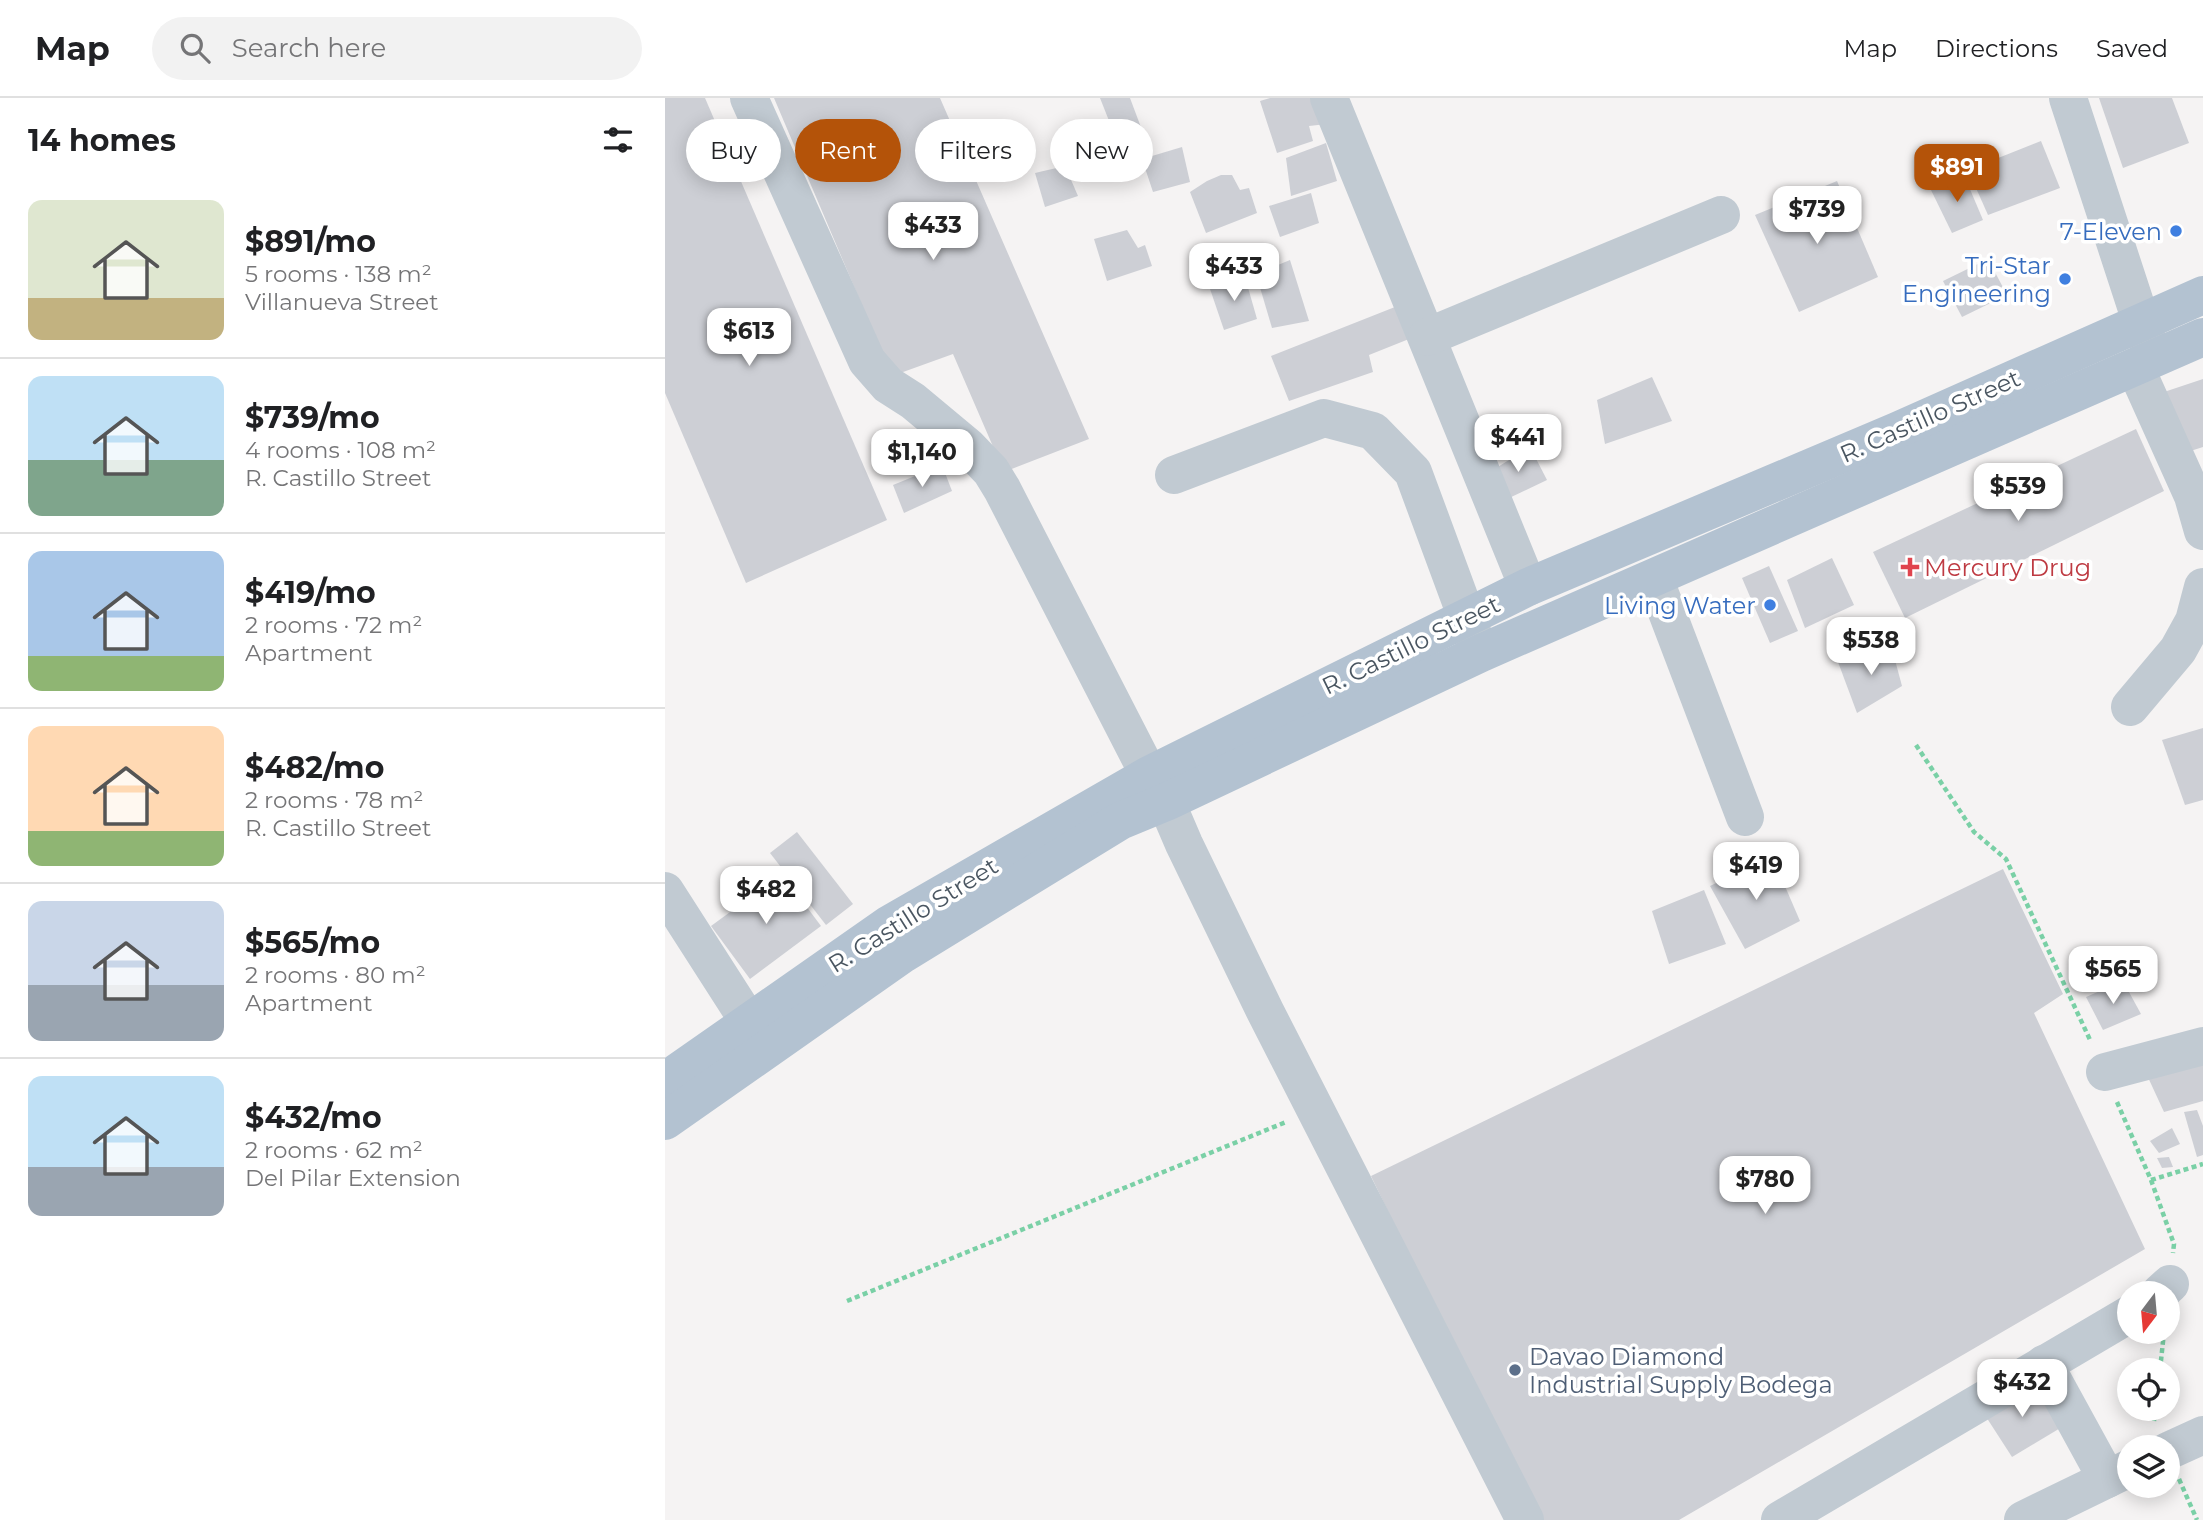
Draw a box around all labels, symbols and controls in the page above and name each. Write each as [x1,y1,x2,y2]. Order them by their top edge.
search box [152,17,642,80]
text: Map [35,28,110,68]
icon: search [176,29,214,67]
text: Search here [232,32,386,64]
text: Map [1844,34,1897,63]
text: Directions [1935,34,2058,63]
text: Saved [2096,34,2168,63]
chip: Buy [686,119,781,182]
chip: Rent [795,119,901,182]
chip: Filters [915,119,1036,182]
chip: New [1050,119,1153,182]
icon: filters [599,121,637,159]
text: 14 homes [28,122,176,159]
pin: $891 [1916,144,1998,204]
text: $891 [1930,153,1984,181]
pin: $739 [1776,186,1858,246]
text: $739 [1789,195,1845,223]
pin: $433 [892,202,974,262]
text: $433 [904,211,962,239]
place label: 7-Eleven [2060,217,2162,246]
text: $891/mo [245,223,376,260]
marker: 7-Eleven [2168,223,2184,239]
icon: home [84,228,168,312]
pin: $433 [1193,244,1275,303]
place label: Tri-Star Engineering [1902,251,2051,308]
text: $433 [1205,252,1263,280]
text: 5 rooms · 138 m² [245,260,432,288]
marker: Tri-Star Engineering [2057,271,2073,287]
text: Villanueva Street [245,288,439,316]
pin: $613 [708,308,790,368]
text: $613 [723,317,775,345]
street label: R. Castillo Street [1835,363,2025,469]
text: $739/mo [245,399,380,436]
icon: home [84,404,168,488]
pin: $441 [1477,414,1559,474]
text: $441 [1490,423,1546,451]
pin: $1,140 [865,430,979,489]
text: 4 rooms · 108 m² [245,436,436,464]
text: $1,140 [887,438,957,466]
text: R. Castillo Street [245,464,431,492]
pin: $539 [1977,464,2059,523]
text: $539 [1990,472,2046,500]
place label: Mercury Drug [1924,553,2091,582]
marker: Mercury Drug [1902,559,1918,575]
text: $419/mo [245,574,376,611]
icon: home [84,579,168,663]
street label: R. Castillo Street [1317,589,1505,701]
place label: Living Water [1604,591,1756,620]
marker: Living Water [1762,597,1778,613]
text: 2 rooms · 72 m² [245,611,422,639]
pin: $538 [1830,618,1912,677]
text: $538 [1842,626,1900,654]
text: Apartment [245,639,373,667]
text: $482/mo [245,749,384,786]
icon: home [84,754,168,838]
text: 2 rooms · 78 m² [245,786,423,814]
text: R. Castillo Street [245,814,431,842]
pin: $419 [1715,842,1797,902]
street label: R. Castillo Street [823,851,1003,979]
text: $419 [1729,851,1783,879]
pin: $482 [725,866,807,926]
text: $482 [736,875,796,903]
text: $565/mo [245,924,380,961]
icon: home [84,929,168,1013]
pin: $565 [2072,946,2154,1006]
text: $565 [2085,955,2141,983]
text: 2 rooms · 80 m² [245,961,426,989]
text: Apartment [245,989,373,1017]
text: $432/mo [245,1099,382,1136]
icon: home [84,1104,168,1188]
text: 2 rooms · 62 m² [245,1136,423,1164]
pin: $780 [1724,1156,1806,1216]
text: Del Pilar Extension [245,1164,461,1192]
text: $780 [1735,1165,1795,1193]
north arrow [2117,1281,2181,1344]
map controls [2117,1281,2180,1498]
place label: Davao Diamond Industrial Supply Bodega [1529,1342,1833,1399]
button: locate [2117,1358,2180,1421]
pin: $432 [1981,1360,2063,1419]
marker: Davao Diamond Industrial Supply Bodega [1507,1362,1523,1378]
text: $432 [1993,1368,2051,1396]
button: layers [2117,1435,2180,1498]

